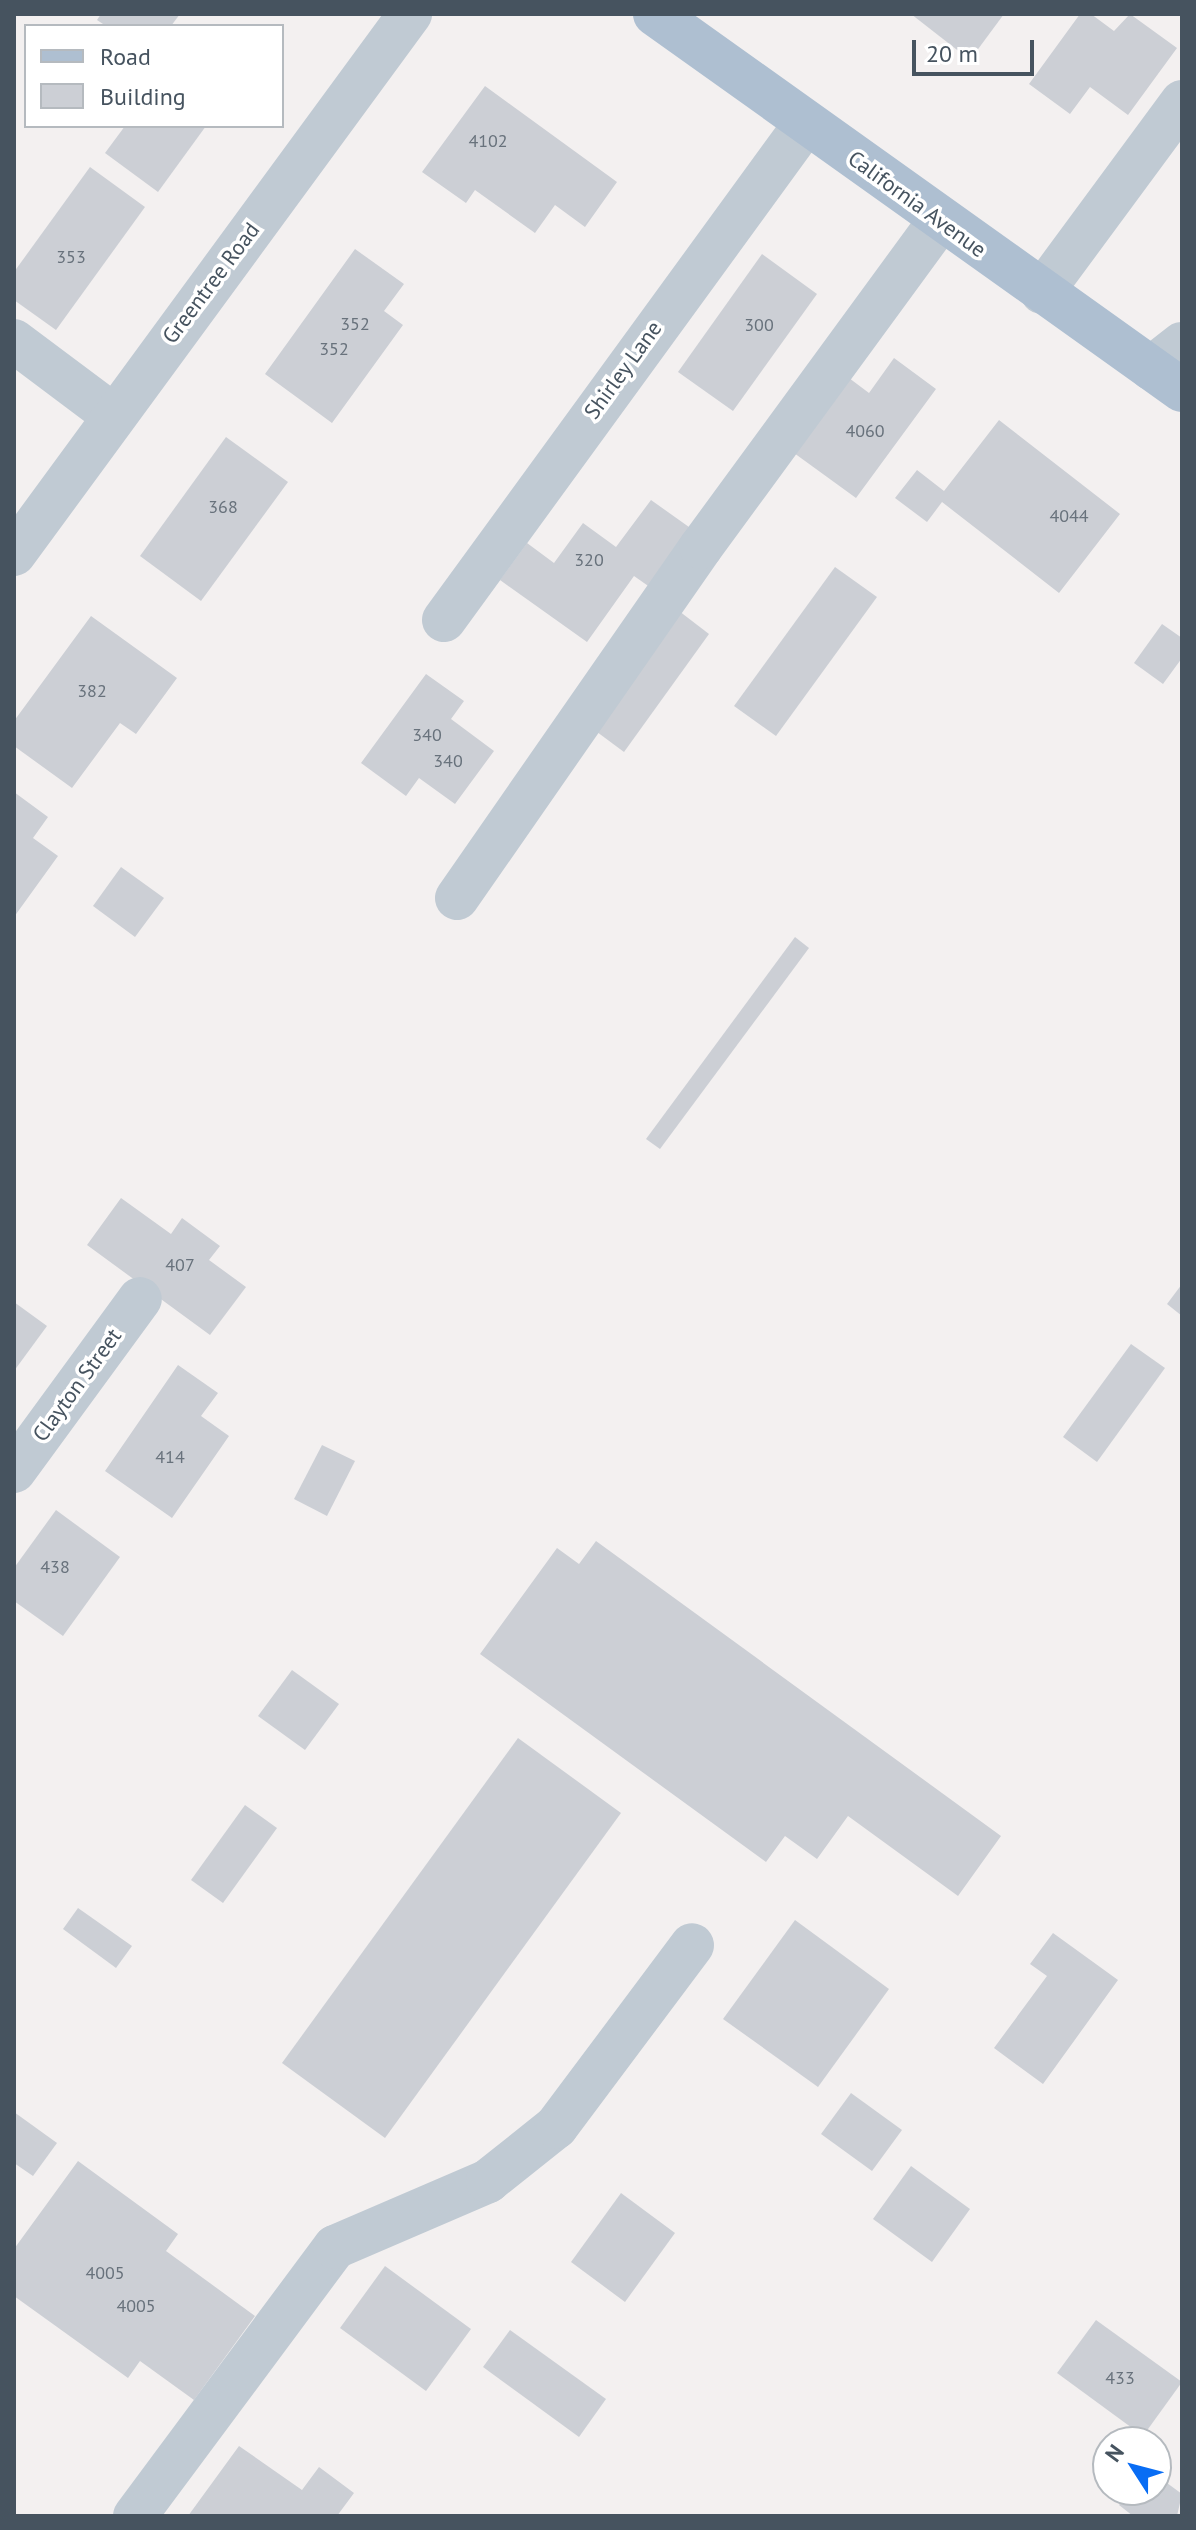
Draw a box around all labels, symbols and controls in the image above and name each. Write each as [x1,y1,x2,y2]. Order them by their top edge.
legend [24,24,284,128]
scale bar [916,24,1038,74]
text: 20 m [926,38,978,69]
text: Road [100,41,151,72]
text: Building [100,81,186,112]
house number: 4102 [468,130,508,152]
street label: California Avenue [843,145,991,263]
street label: Greentree Road [157,217,265,349]
house number: 353 [56,246,86,268]
house number: 352 [340,313,370,335]
house number: 300 [744,314,774,336]
street label: Shirley Lane [578,316,668,424]
house number: 352 [319,338,349,360]
house number: 4060 [845,420,885,442]
house number: 368 [208,496,238,518]
house number: 4044 [1049,505,1089,527]
house number: 320 [574,549,604,571]
house number: 382 [77,680,107,702]
house number: 340 [412,724,442,746]
house number: 340 [433,750,463,772]
house number: 407 [165,1254,195,1276]
street label: Clayton Street [27,1323,127,1447]
house number: 414 [155,1446,185,1468]
house number: 438 [40,1556,70,1578]
house number: 4005 [85,2262,125,2284]
house number: 4005 [116,2295,156,2317]
house number: 433 [1105,2367,1135,2389]
north arrow [1092,2426,1172,2506]
text: N [1099,2439,1130,2467]

